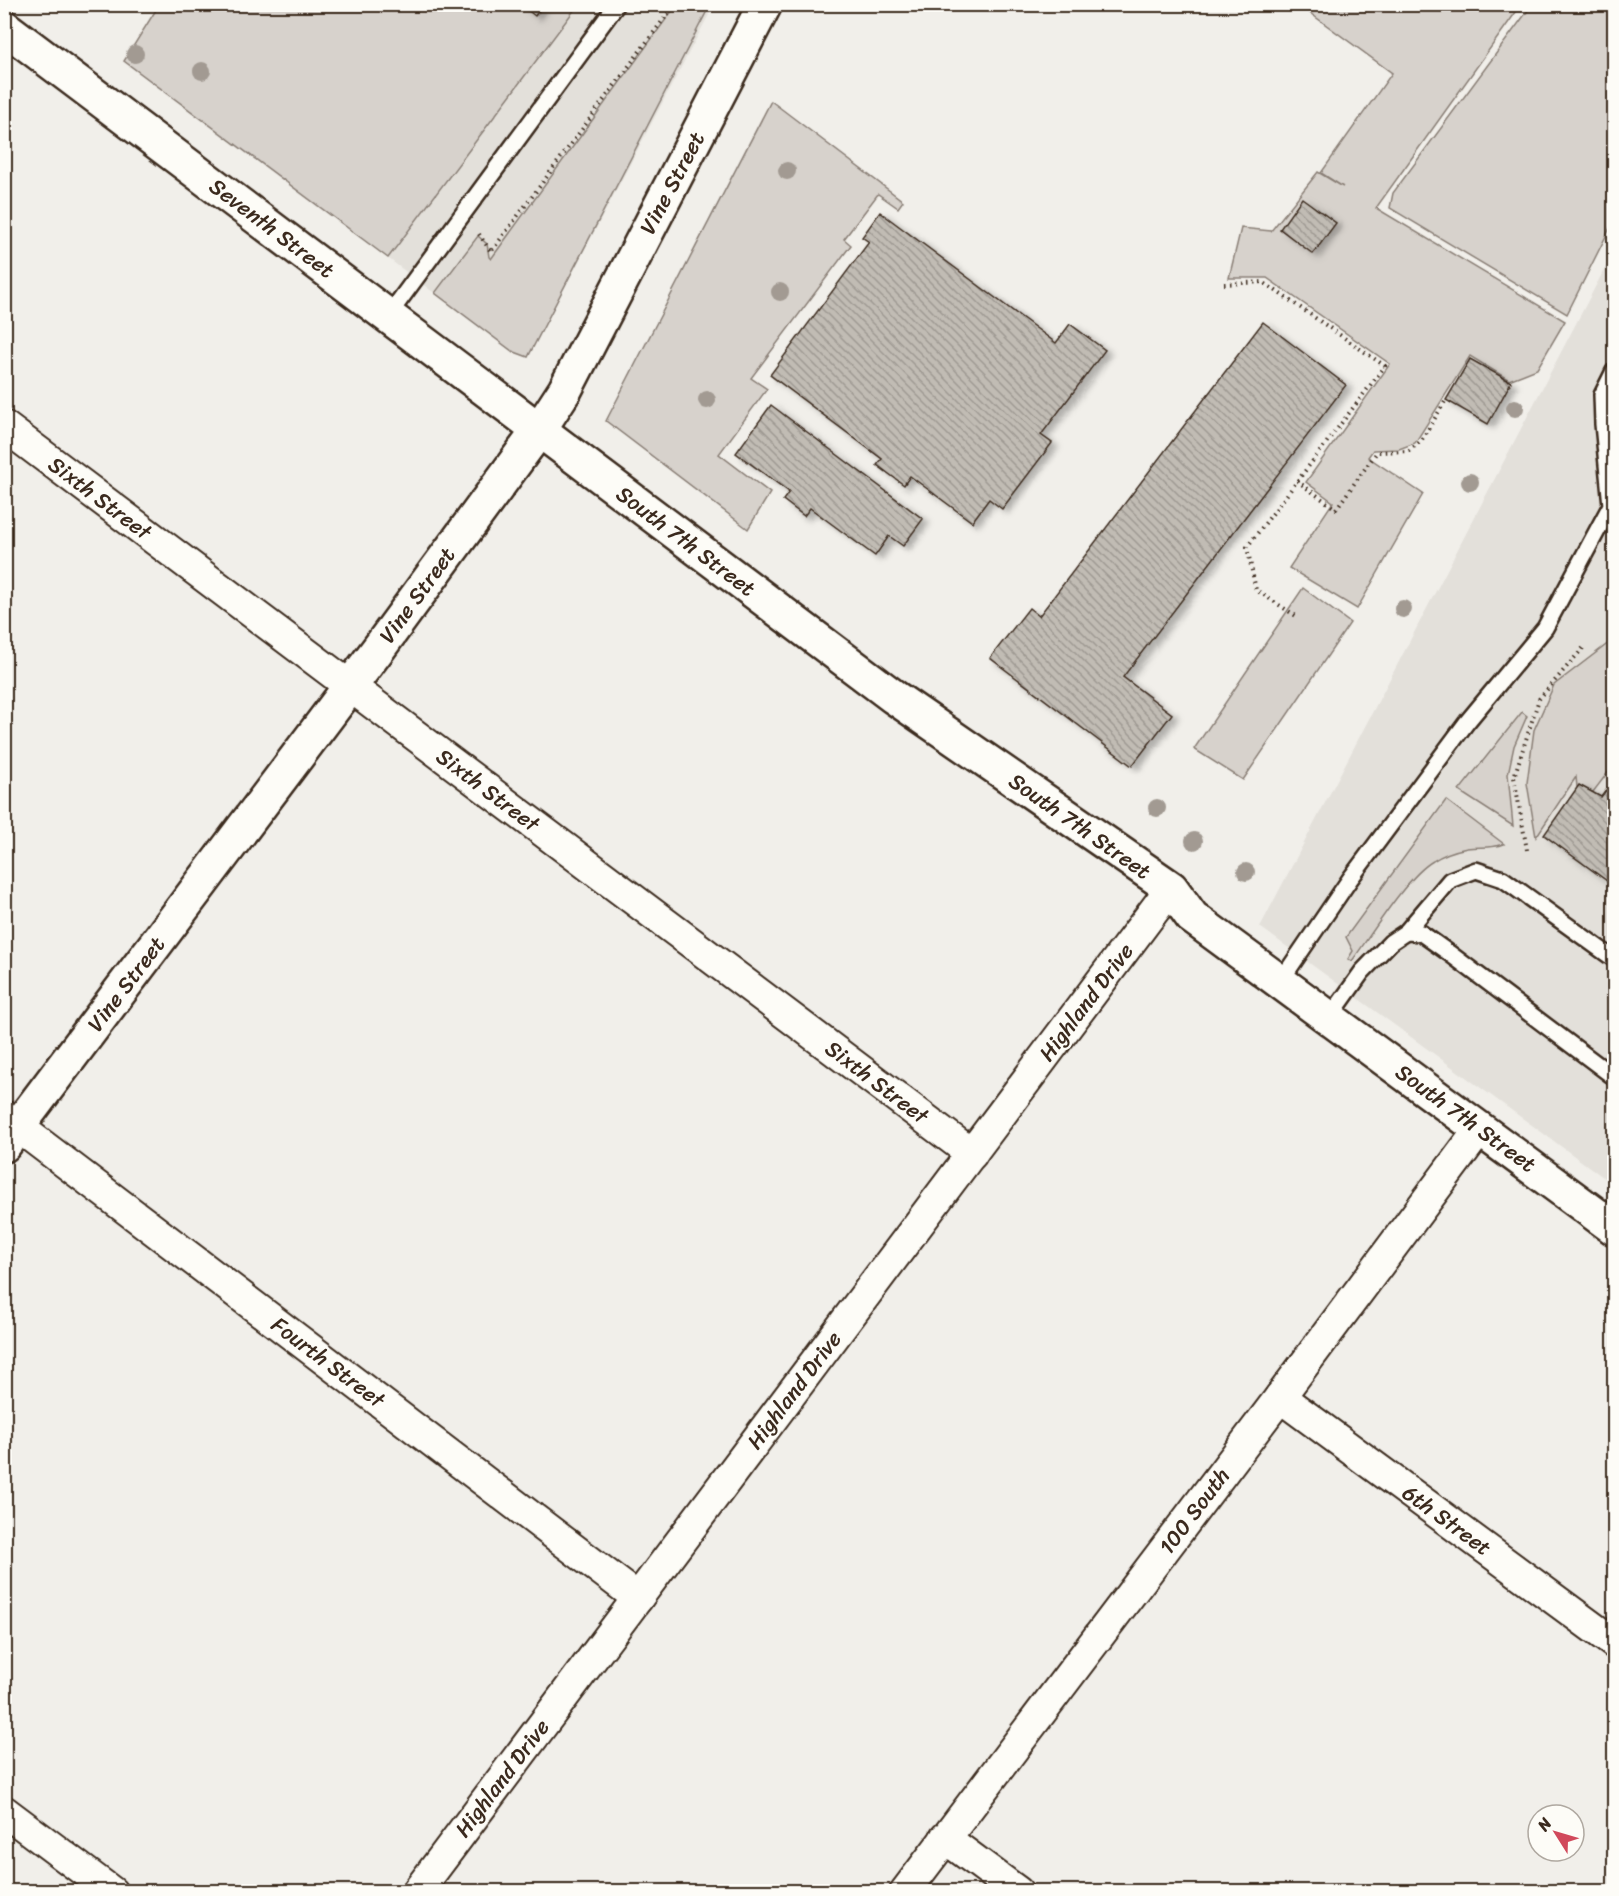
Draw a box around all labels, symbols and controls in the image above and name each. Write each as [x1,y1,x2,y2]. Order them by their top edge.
street label: Vine Street [628,124,716,242]
street label: Seventh Street [201,167,344,289]
street label: Sixth Street [40,446,161,551]
street label: South 7th Street [608,475,765,607]
street label: Vine Street [368,538,466,652]
street label: Sixth Street [428,738,549,843]
street label: South 7th Street [1000,762,1160,890]
street label: Vine Street [77,927,176,1040]
street label: Highland Drive [1028,934,1144,1070]
street label: Sixth Street [817,1030,938,1135]
street label: South 7th Street [1387,1053,1545,1183]
street label: Fourth Street [262,1306,394,1419]
street label: Highland Drive [736,1322,852,1458]
street label: 100 South [1148,1459,1240,1563]
street label: 6th Street [1394,1474,1501,1566]
street label: Highland Drive [444,1710,560,1846]
north arrow [1526,1803,1586,1863]
text: N [1529,1810,1560,1838]

